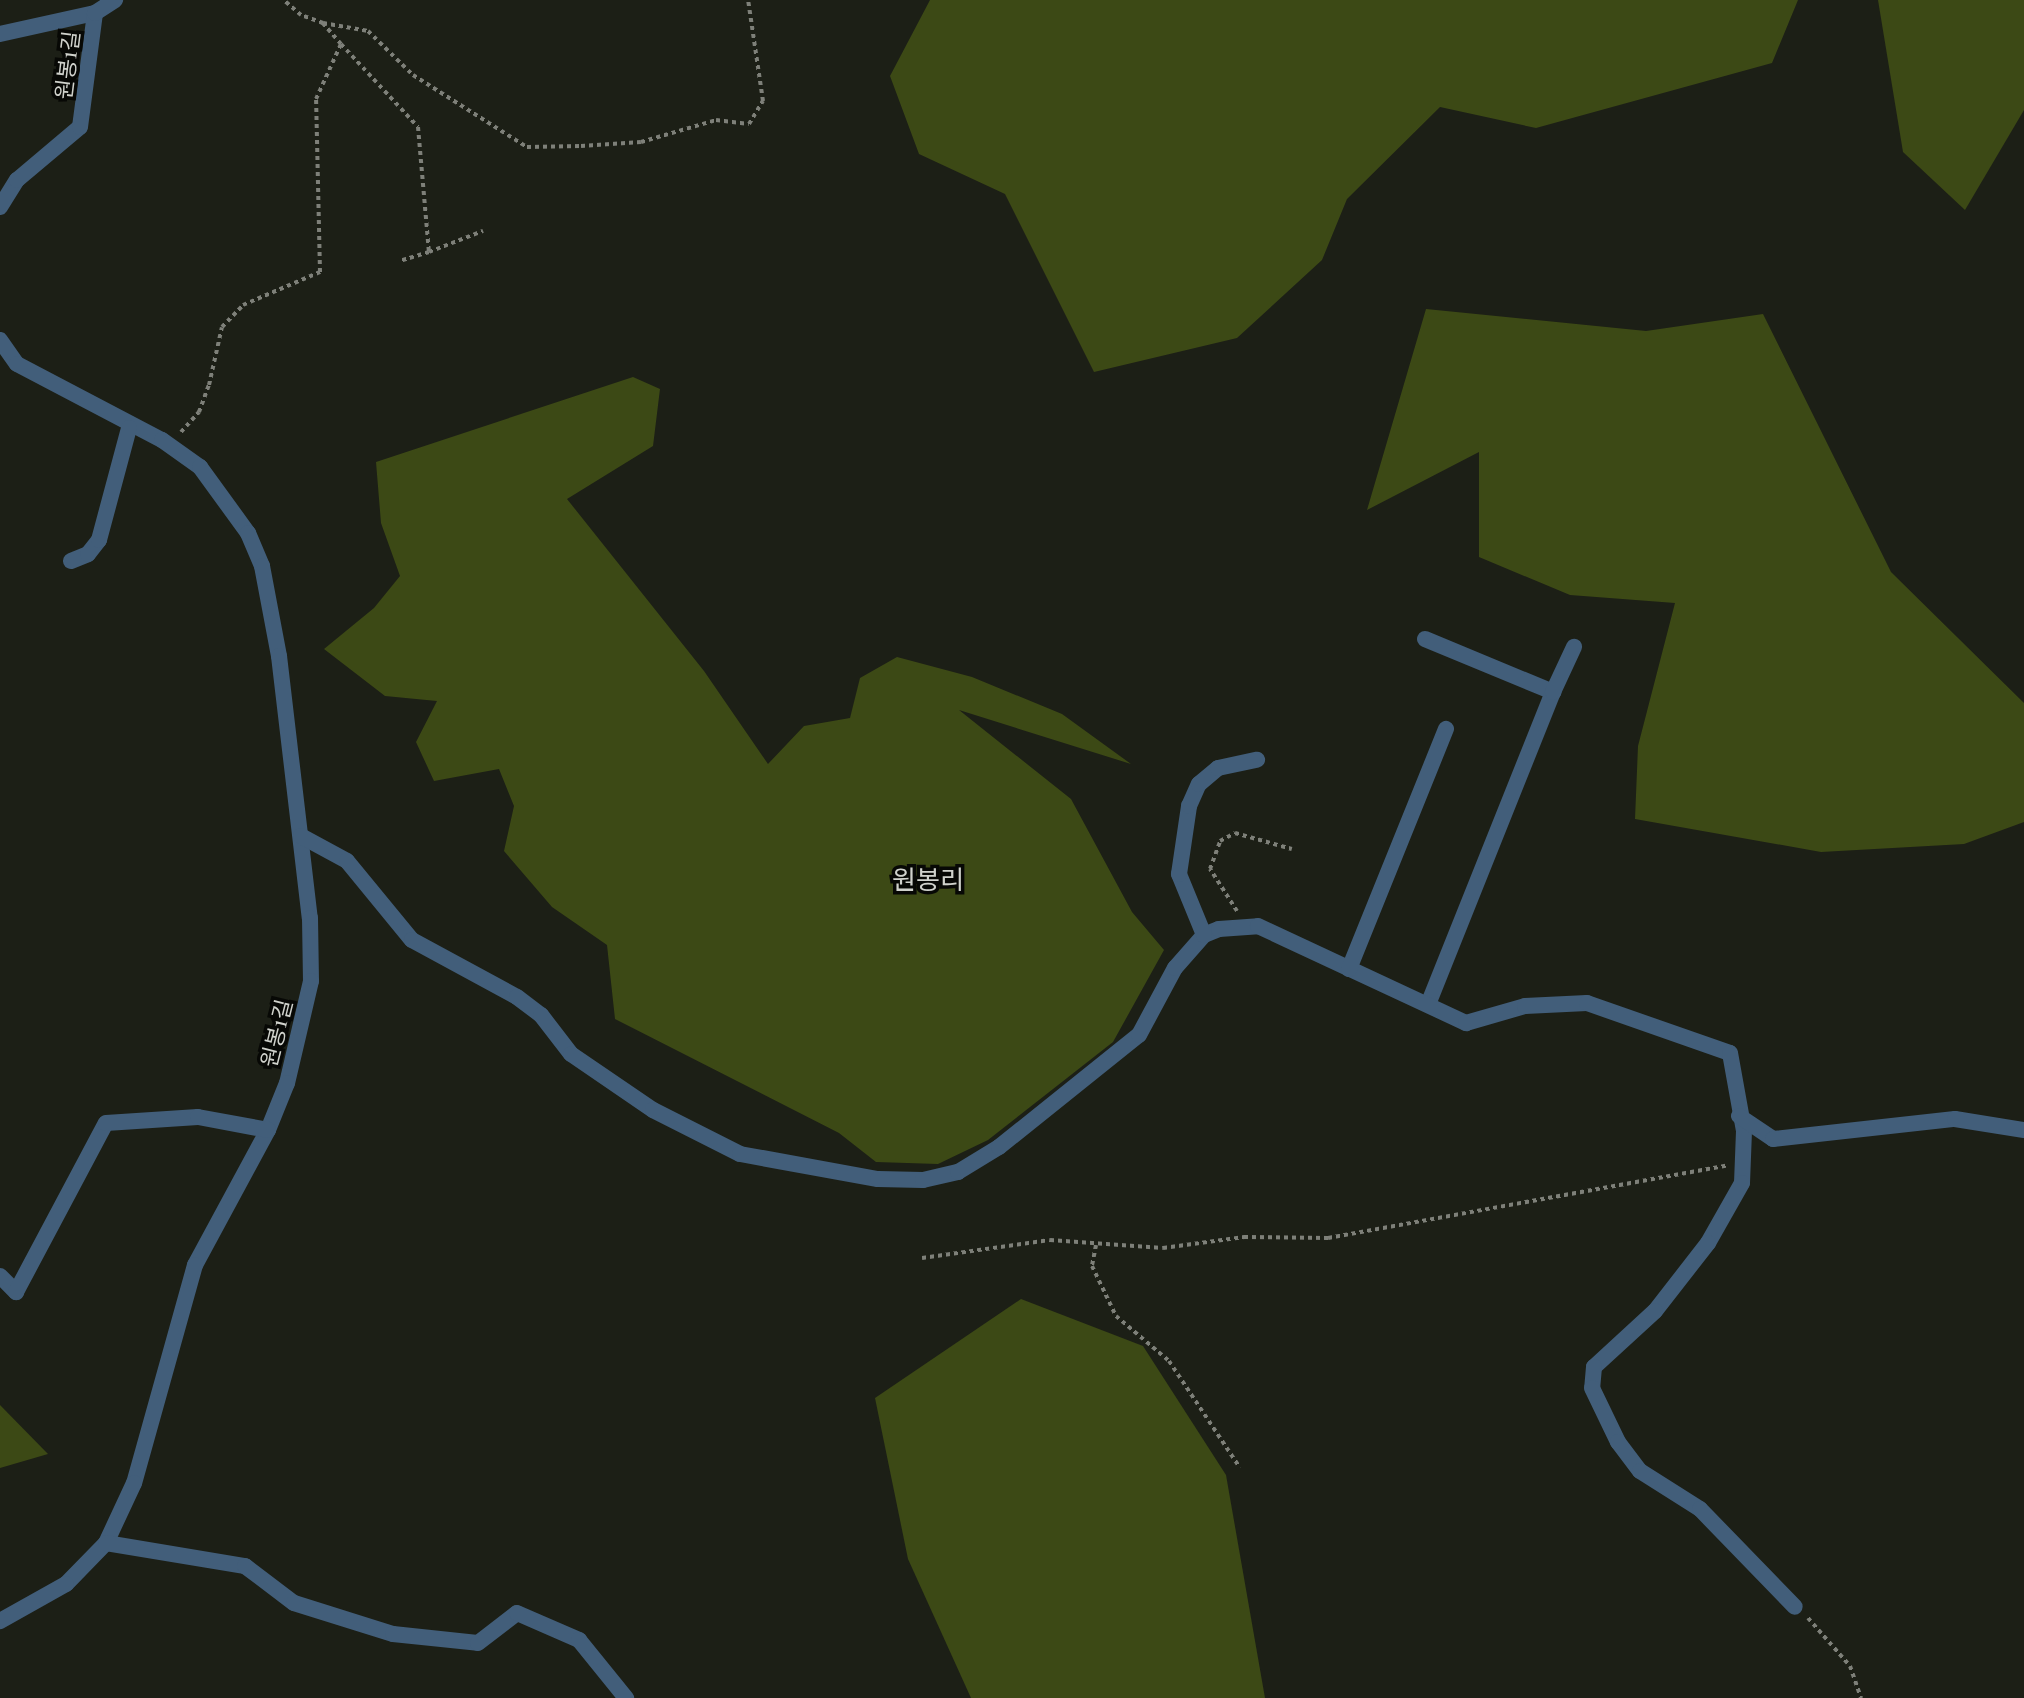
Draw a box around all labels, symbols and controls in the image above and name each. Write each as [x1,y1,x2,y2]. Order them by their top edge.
street label: 원봉1길 [50,29,84,101]
district label: 원봉리 [892,863,964,895]
street label: 원봉1길 [255,996,297,1070]

